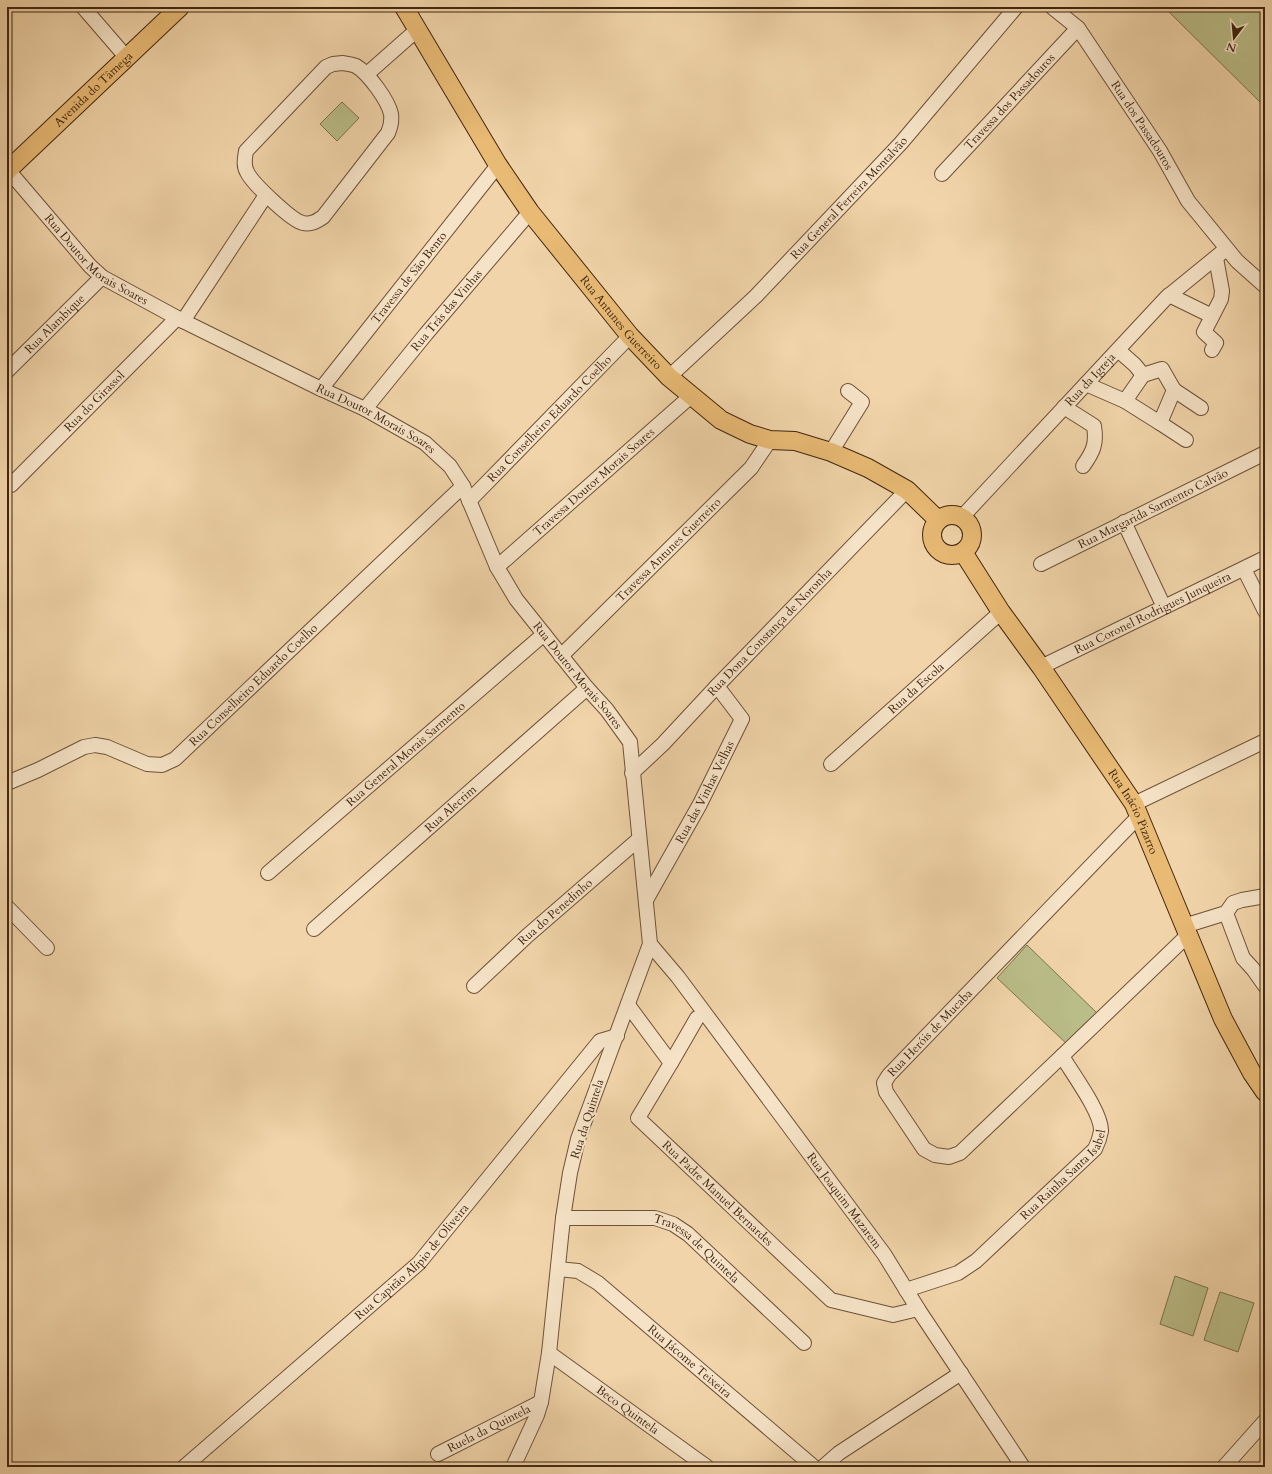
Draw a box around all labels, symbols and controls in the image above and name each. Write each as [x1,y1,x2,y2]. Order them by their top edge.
north arrow [1214,18,1254,58]
text: N [1224,38,1238,56]
street label: Avenida do Tâmega [51,47,137,130]
street label: Travessa dos Passadouros [961,50,1058,153]
street label: Rua dos Passadouros [1107,78,1177,173]
street label: Rua General Ferreira Montalvão [787,133,911,263]
street label: Rua Doutor Morais Soares [41,211,151,309]
street label: Travessa de São Bento [368,228,451,327]
street label: Rua Trás das Vinhas [407,266,486,355]
street label: Rua Antunes Guerreiro [576,272,666,373]
street label: Rua Alambique [21,291,88,357]
street label: Rua da Igreja [1061,349,1120,410]
street label: Rua Conselheiro Eduardo Coelho [484,351,615,486]
street label: Rua do Girassol [60,367,128,435]
street label: Rua Doutor Morais Soares [314,380,439,457]
street label: Travessa Doutor Morais Soares [530,424,658,540]
street label: Rua Margarida Sarmento Calvão [1075,464,1231,552]
street label: Travessa Antunes Guerreiro [612,494,725,605]
street label: Rua Dona Constança de Noronha [704,564,836,699]
street label: Rua Coronel Rodrigues Junqueira [1071,567,1234,658]
street label: Rua Doutor Morais Soares [529,619,626,732]
street label: Rua Conselheiro Eduardo Coelho [186,620,321,750]
street label: Rua da Escola [885,658,948,717]
street label: Rua General Morais Sarmento [343,697,469,810]
street label: Rua das Vinhas Velhas [672,738,738,846]
street label: Rua Inácio Pizarro [1104,766,1162,857]
street label: Rua Alecrim [421,781,480,836]
street label: Rua do Penedinho [514,875,596,949]
street label: Rua Heróis de Mucaba [884,985,976,1080]
street label: Rua da Quintela [567,1076,608,1161]
street label: Rua Rainha Santa Isabel [1017,1128,1109,1223]
street label: Rua Padre Manuel Bernardes [659,1137,777,1249]
street label: Rua Joaquim Mazarem [803,1149,886,1253]
street label: Rua Capitão Alípio de Oliveira [351,1200,473,1323]
street label: Travessa de Quintela [651,1210,744,1287]
street label: Rua Jácome Teixeira [644,1321,736,1402]
street label: Beco Quintela [593,1382,663,1438]
street label: Ruela da Quintela [445,1400,534,1456]

